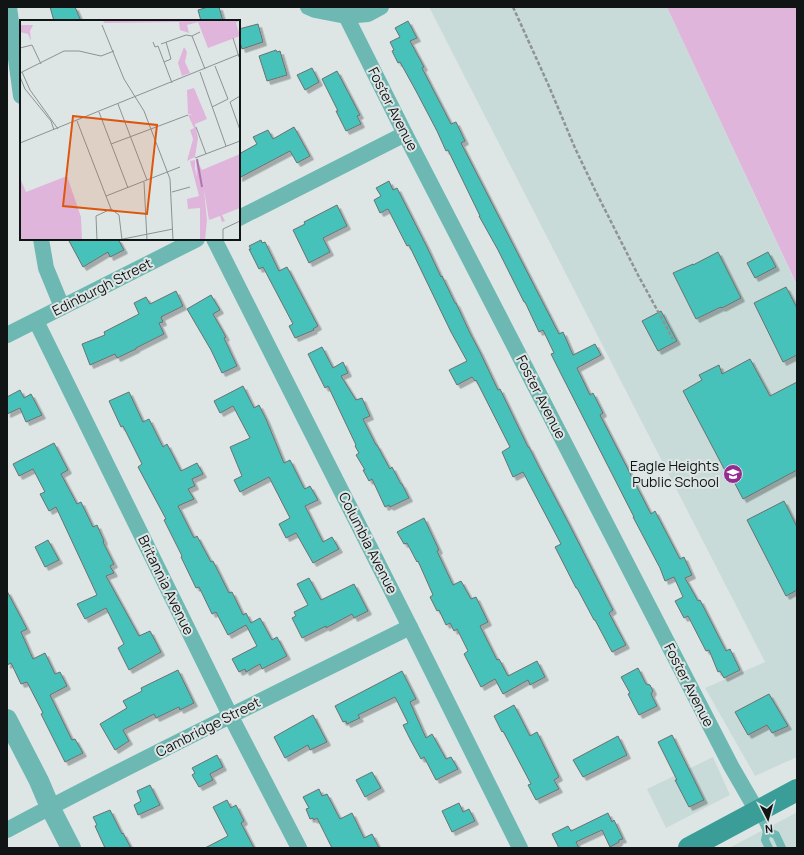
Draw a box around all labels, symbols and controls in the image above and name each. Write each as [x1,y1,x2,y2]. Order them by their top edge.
inset map [20,20,240,240]
street label: Foster Avenue [364,64,423,154]
street label: Edinburgh Street [49,253,155,320]
street label: Foster Avenue [512,352,571,442]
place label: Eagle Heights Public School [630,456,719,491]
school or university icon: Eagle Heights Public School [722,463,744,485]
street label: Columbia Avenue [335,489,402,597]
street label: Britannia Avenue [134,532,199,638]
street label: Foster Avenue [660,640,719,730]
street label: Cambridge Street [152,692,264,761]
north arrow [748,799,788,839]
text: N [764,822,774,837]

